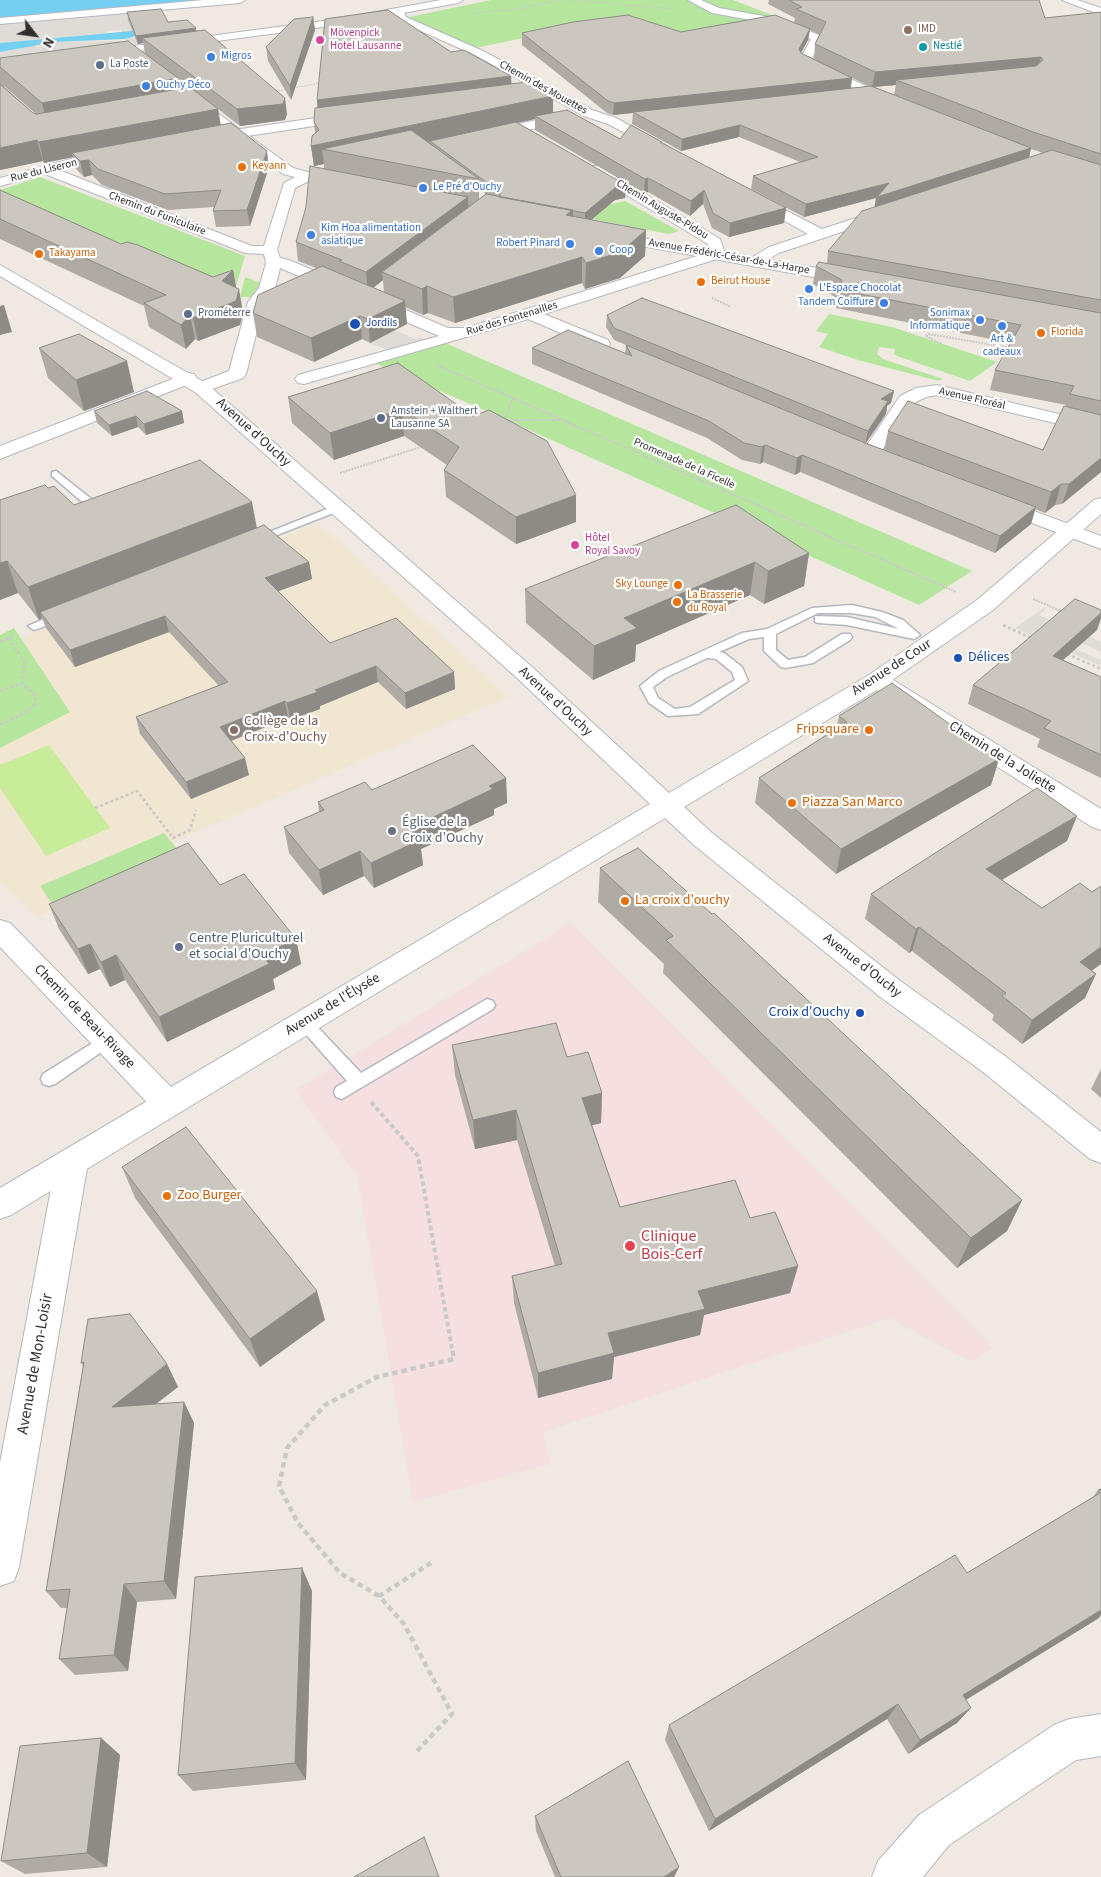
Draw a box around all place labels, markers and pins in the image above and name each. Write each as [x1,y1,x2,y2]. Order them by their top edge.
place label: IMD [918,23,936,37]
marker: IMD [902,24,914,36]
place label: Mövenpick Hotel Lausanne [330,27,401,53]
marker: Mövenpick Hotel Lausanne [314,34,326,46]
place label: Nestlé [933,40,962,54]
marker: Nestlé [917,41,929,53]
place label: Migros [221,50,252,64]
marker: Migros [205,51,217,63]
place label: La Poste [110,58,148,72]
marker: La Poste [94,59,106,71]
place label: Ouchy Déco [156,79,211,93]
marker: Ouchy Déco [140,80,152,92]
place label: Keyann [252,160,286,174]
marker: Keyann [236,161,248,173]
place label: Le Pré d'Ouchy [433,181,502,195]
marker: Le Pré d'Ouchy [417,182,429,194]
place label: Kim Hoa alimentation asiatique [321,222,421,248]
marker: Kim Hoa alimentation asiatique [305,229,317,241]
place label: Robert Pinard [496,237,560,251]
marker: Robert Pinard [564,238,576,250]
place label: Coop [609,244,633,258]
marker: Coop [593,245,605,257]
place label: Takayama [49,247,96,261]
marker: Takayama [33,248,45,260]
place label: Beirut House [711,275,771,289]
marker: Beirut House [695,276,707,288]
place label: L'Espace Chocolat [819,282,901,296]
marker: L'Espace Chocolat [803,283,815,295]
place label: Tandem Coiffure [798,296,874,310]
marker: Tandem Coiffure [878,297,890,309]
place label: Prométerre [198,307,250,321]
place label: Sonimax Informatique [910,307,970,333]
marker: Prométerre [182,308,194,320]
marker: Sonimax Informatique [974,314,986,326]
marker: Jordils [348,317,362,331]
place label: Jordils [366,317,397,331]
marker: Art & cadeaux [996,320,1008,332]
place label: Florida [1051,326,1083,340]
marker: Florida [1035,327,1047,339]
place label: Art & cadeaux [983,333,1021,359]
place label: Amstein + Walthert Lausanne SA [391,405,478,431]
marker: Amstein + Walthert Lausanne SA [375,412,387,424]
place label: Hôtel Royal Savoy [585,532,640,558]
marker: Hôtel Royal Savoy [569,539,581,551]
place label: Sky Lounge [615,578,668,592]
marker: Sky Lounge [672,579,684,591]
place label: La Brasserie du Royal [687,589,742,615]
marker: La Brasserie du Royal [671,596,683,608]
place label: Délices [968,650,1009,666]
marker: Délices [952,652,964,664]
place label: Collège de la Croix-d'Ouchy [244,714,327,746]
place label: Fripsquare [796,722,859,738]
marker: Collège de la Croix-d'Ouchy [228,724,240,736]
marker: Fripsquare [863,724,875,736]
place label: Piazza San Marco [802,795,902,811]
marker: Piazza San Marco [786,797,798,809]
place label: Église de la Croix d’Ouchy [402,815,483,848]
marker: Église de la Croix d’Ouchy [386,825,398,837]
place label: La croix d'ouchy [635,893,729,909]
marker: La croix d'ouchy [619,895,631,907]
place label: Centre Pluriculturel et social d'Ouchy [189,931,303,964]
marker: Centre Pluriculturel et social d'Ouchy [173,941,185,953]
place label: Croix d'Ouchy [769,1005,850,1021]
marker: Croix d'Ouchy [854,1007,866,1019]
place label: Zoo Burger [177,1188,241,1204]
marker: Zoo Burger [161,1190,173,1202]
place label: Clinique Bois-Cerf [641,1227,702,1265]
marker: Clinique Bois-Cerf [623,1239,637,1253]

